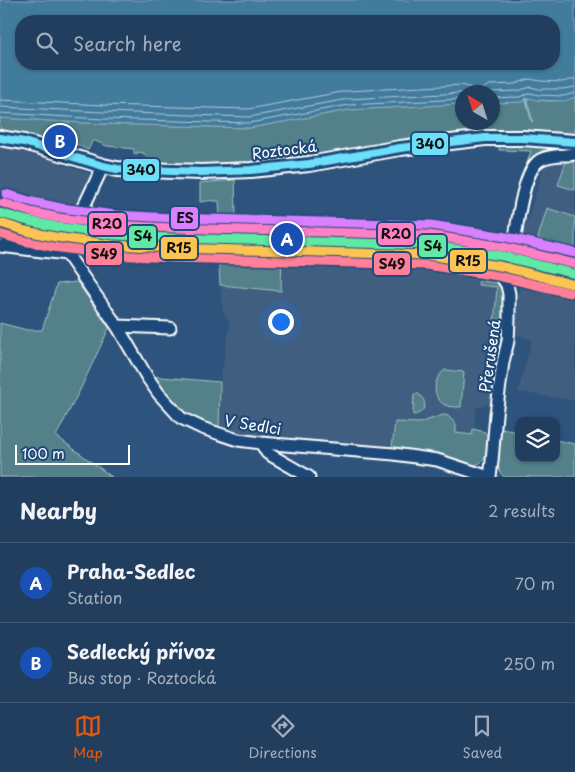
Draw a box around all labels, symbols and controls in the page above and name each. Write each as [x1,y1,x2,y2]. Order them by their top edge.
search box [15,15,560,70]
icon: search [33,29,61,57]
text: Search here [73,29,182,57]
north arrow [455,85,500,130]
pin: B [44,122,76,160]
line badge: 340 [411,132,449,156]
text: 340 [415,133,445,154]
street label: Roztocká [250,134,318,164]
line badge: 340 [122,158,160,182]
text: 340 [126,159,156,180]
line badge: ES [170,206,199,230]
text: ES [176,207,194,228]
line badge: R20 [88,212,127,236]
text: R20 [92,213,122,234]
pin: A [271,220,303,258]
line badge: R20 [377,222,415,246]
text: R20 [381,223,411,244]
line badge: S4 [128,225,157,249]
text: S4 [134,225,153,246]
line badge: S4 [418,234,447,258]
text: S4 [424,235,443,256]
line badge: R15 [160,236,198,260]
text: R15 [166,237,192,258]
line badge: S49 [85,242,123,266]
text: S49 [91,243,117,264]
line badge: R15 [449,249,487,273]
text: R15 [455,250,481,271]
line badge: S49 [373,252,411,276]
text: S49 [379,253,405,274]
your location [268,309,294,335]
street label: Přerušená [472,317,506,394]
street label: V Sedlci [223,408,283,440]
map controls [515,417,560,462]
button: layers [515,417,560,462]
scale bar [15,442,130,465]
text: 100 m [22,443,65,464]
text: Nearby [20,494,97,526]
text: 2 results [488,498,555,522]
text: Praha-Sedlec [67,557,196,585]
text: A [30,571,42,595]
text: 70 m [515,571,555,595]
text: Station [67,585,122,609]
text: Sedlecký přívoz [67,637,215,665]
text: B [31,651,41,675]
text: 250 m [504,651,555,675]
text: Bus stop · Roztocká [67,665,216,689]
tab: Map [73,712,103,763]
tab: Directions [249,712,317,763]
tab: Saved [462,712,502,763]

